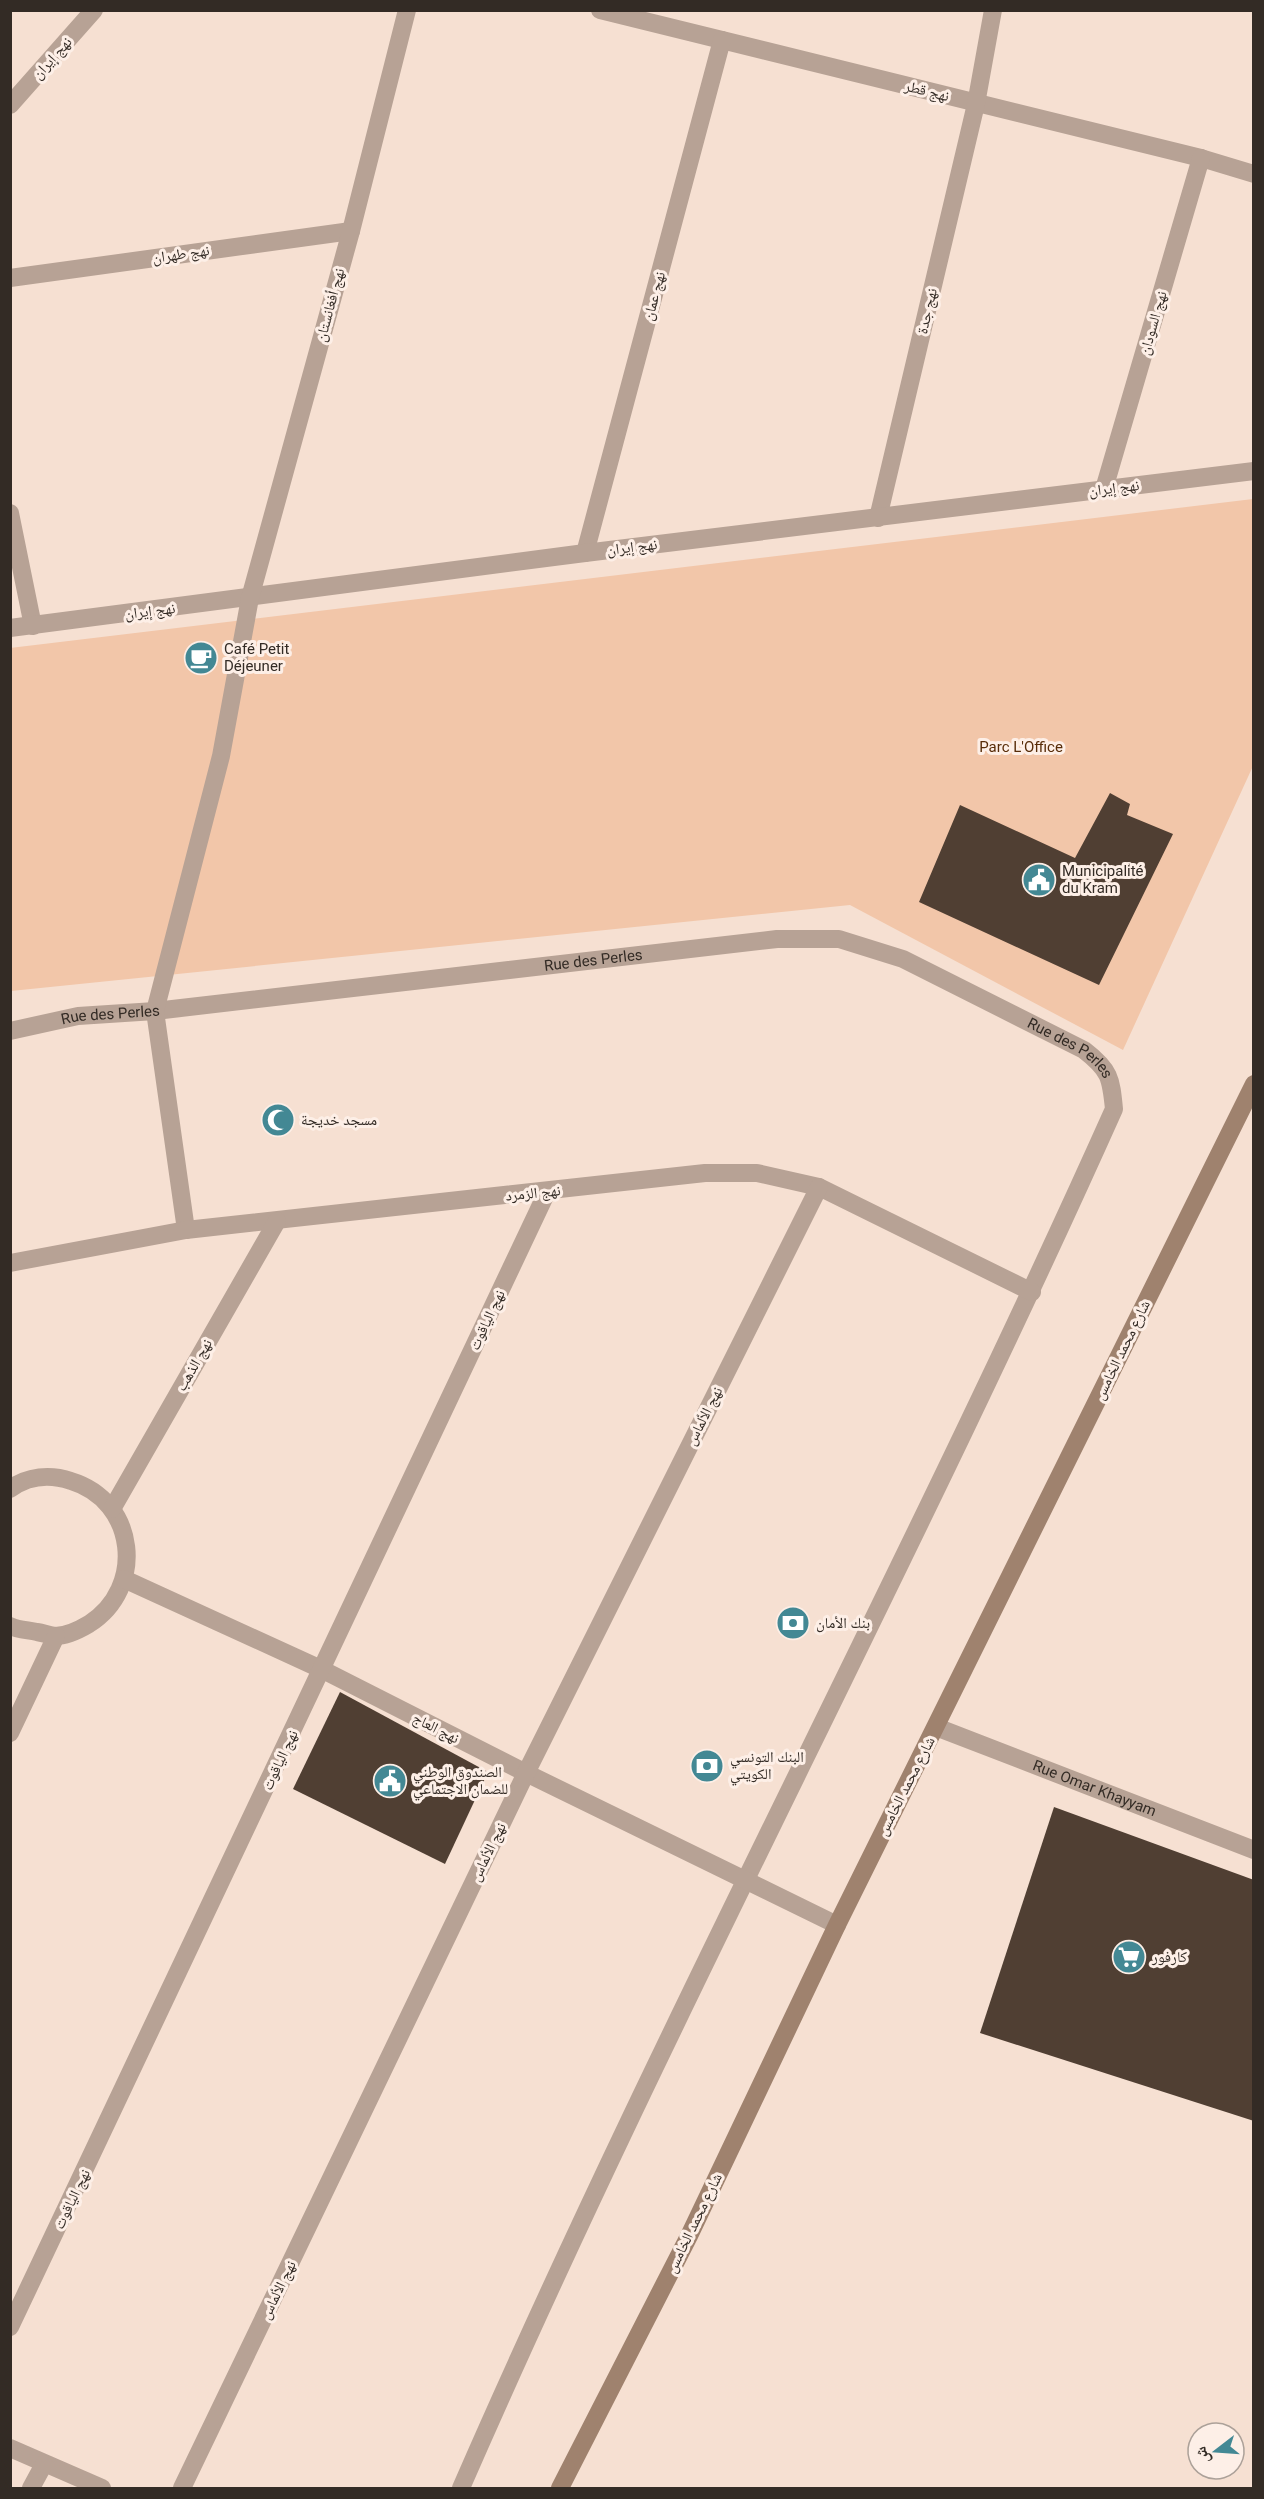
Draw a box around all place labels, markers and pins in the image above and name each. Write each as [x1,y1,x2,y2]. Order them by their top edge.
cafe icon: Café Petit Déjeuner [183,640,219,676]
place label: Café Petit Déjeuner [224,640,290,675]
public building icon: Municipalité du Kram [1021,862,1057,898]
place label: Municipalité du Kram [1062,862,1144,897]
mosque icon: مسجد خديجة [260,1102,296,1138]
place label: مسجد خديجة [301,1111,377,1129]
bank icon: بنك الأمان [775,1605,811,1641]
place label: بنك الأمان [816,1614,870,1633]
bank icon: البنك التونسي الكويتي [689,1748,725,1784]
place label: البنك التونسي الكويتي [730,1748,804,1786]
public building icon: الصندوق الوطني للضمان الاجتماعي [372,1763,408,1799]
place label: الصندوق الوطني للضمان الاجتماعي [413,1763,508,1801]
supermarket icon: كارفور [1111,1939,1147,1975]
place label: كارفور [1151,1948,1187,1966]

